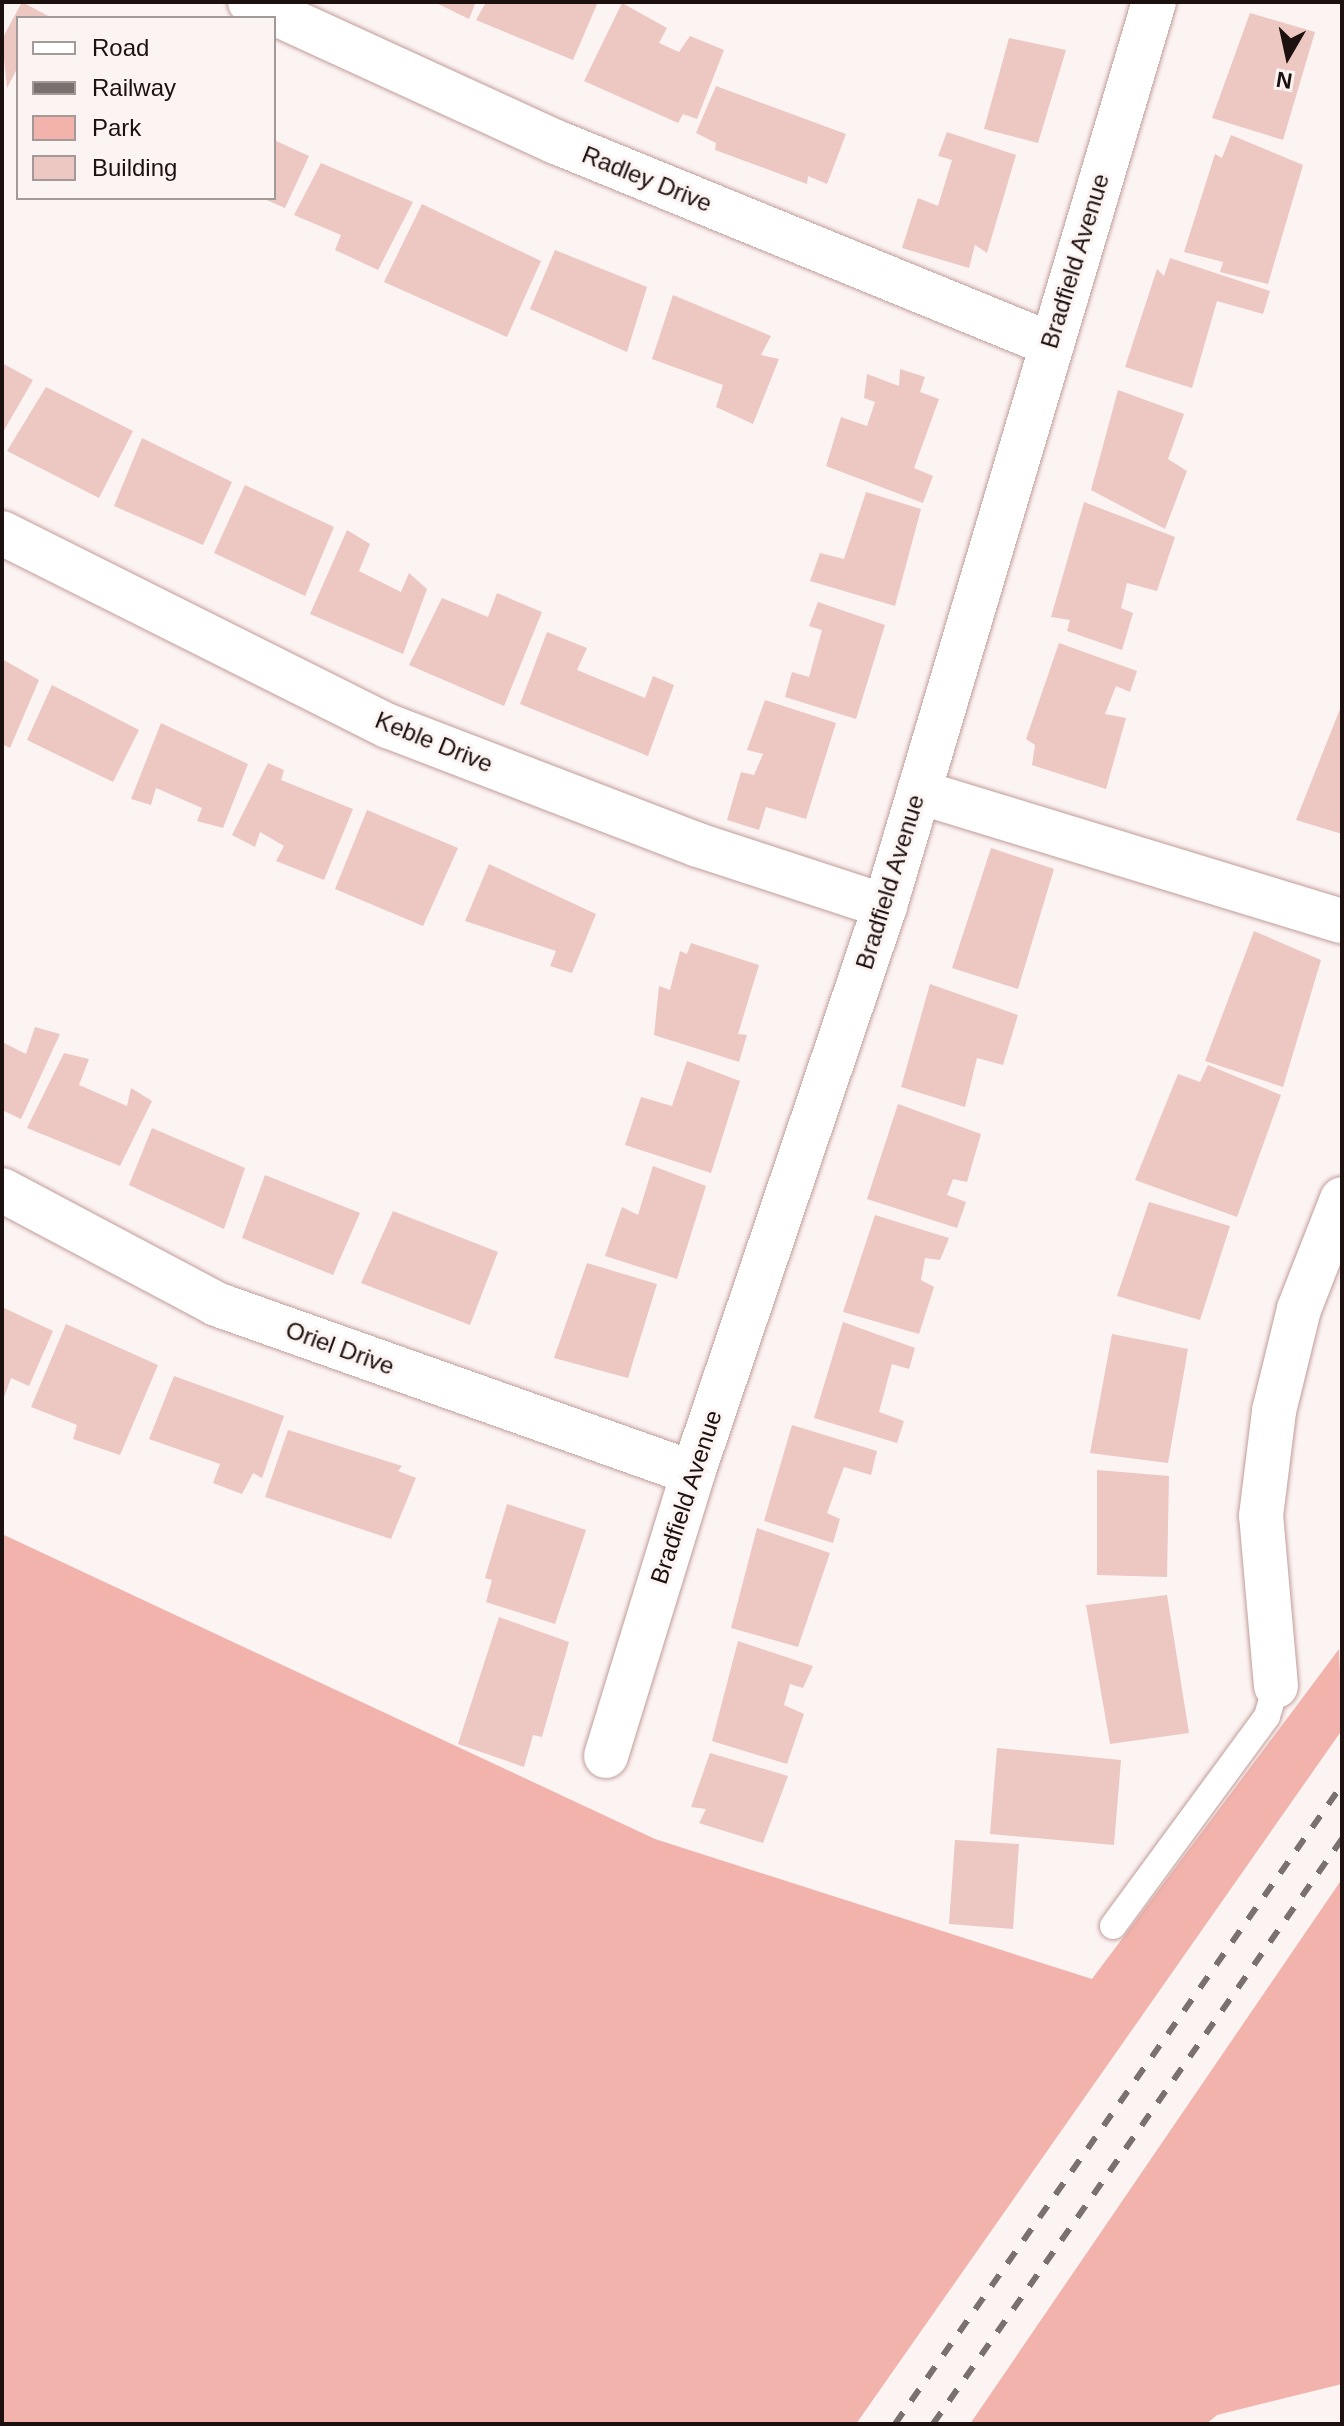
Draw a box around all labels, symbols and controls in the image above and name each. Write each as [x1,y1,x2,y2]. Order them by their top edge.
legend [16,16,276,200]
north arrow [1248,16,1328,96]
text: Road [92,34,149,61]
text: N [1274,67,1294,94]
text: Railway [92,74,176,101]
text: Park [92,114,141,141]
street label: Radley Drive [578,140,716,218]
text: Building [92,154,177,181]
street label: Bradfield Avenue [1035,170,1115,352]
street label: Keble Drive [371,705,497,779]
street label: Bradfield Avenue [850,791,930,973]
street label: Oriel Drive [282,1315,398,1381]
street label: Bradfield Avenue [644,1406,728,1588]

